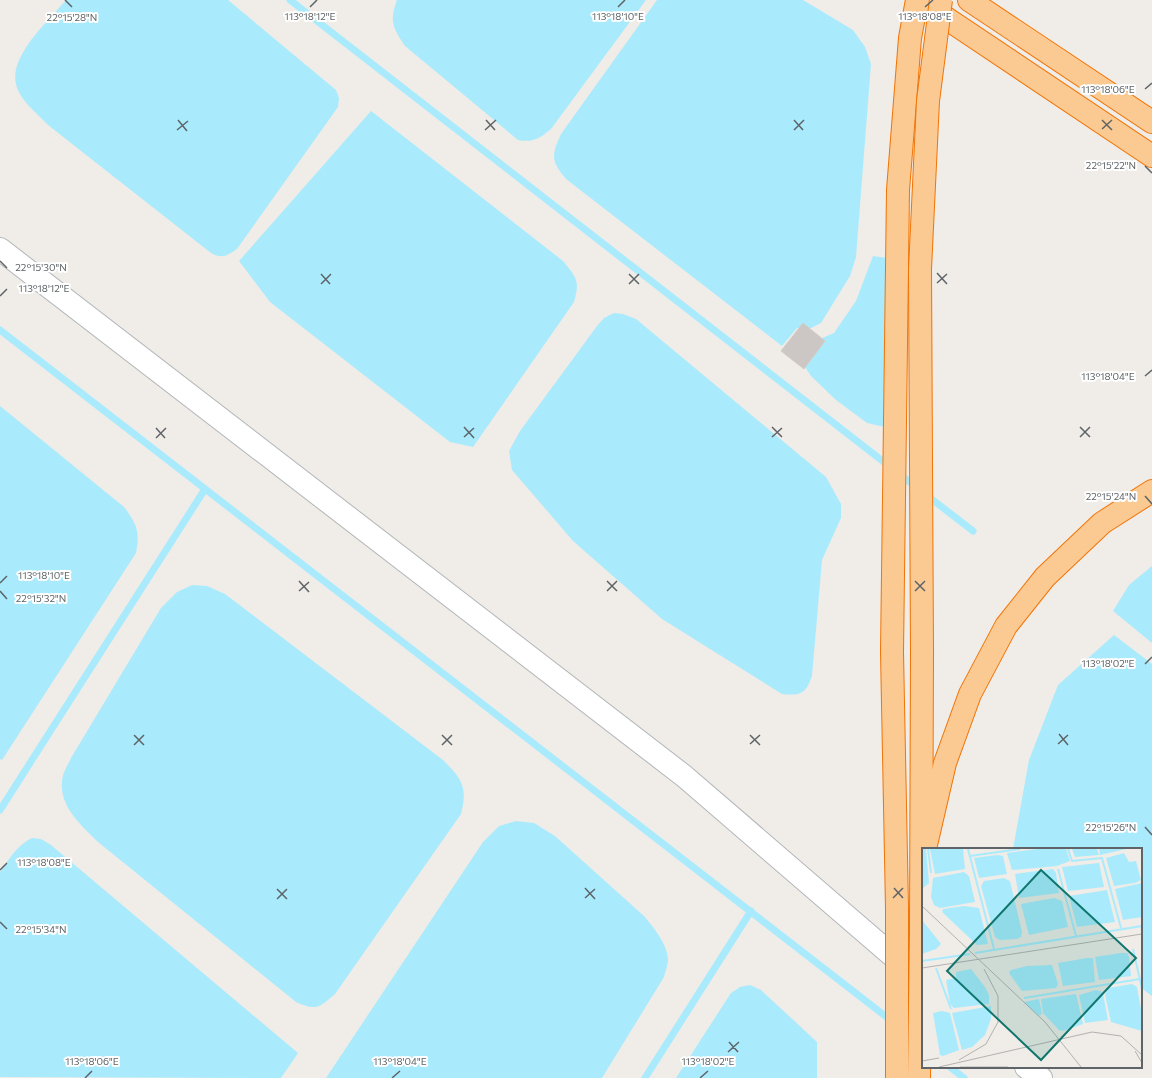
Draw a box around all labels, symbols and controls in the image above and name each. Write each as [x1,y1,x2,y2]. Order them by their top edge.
text: 113°18'12"E [285,10,335,22]
text: 113°18'10"E [592,10,644,22]
text: 113°18'08"E [898,10,952,22]
text: 22°15'28"N [47,11,97,23]
text: 113°18'06"E [1081,83,1135,95]
text: 22°15'22"N [1086,159,1136,171]
text: 22°15'30"N [15,261,67,273]
text: 113°18'12"E [19,282,69,294]
text: 113°18'04"E [1081,370,1135,382]
text: 22°15'24"N [1086,490,1136,502]
text: 113°18'10"E [18,569,70,581]
text: 22°15'32"N [16,592,66,604]
text: 113°18'02"E [1082,657,1135,669]
text: 22°15'26"N [1086,821,1136,833]
inset map [922,848,1142,1068]
text: 113°18'08"E [17,856,71,868]
text: 22°15'34"N [16,923,66,935]
text: 113°18'06"E [65,1055,119,1067]
text: 113°18'04"E [373,1055,427,1067]
text: 113°18'02"E [682,1055,735,1067]

